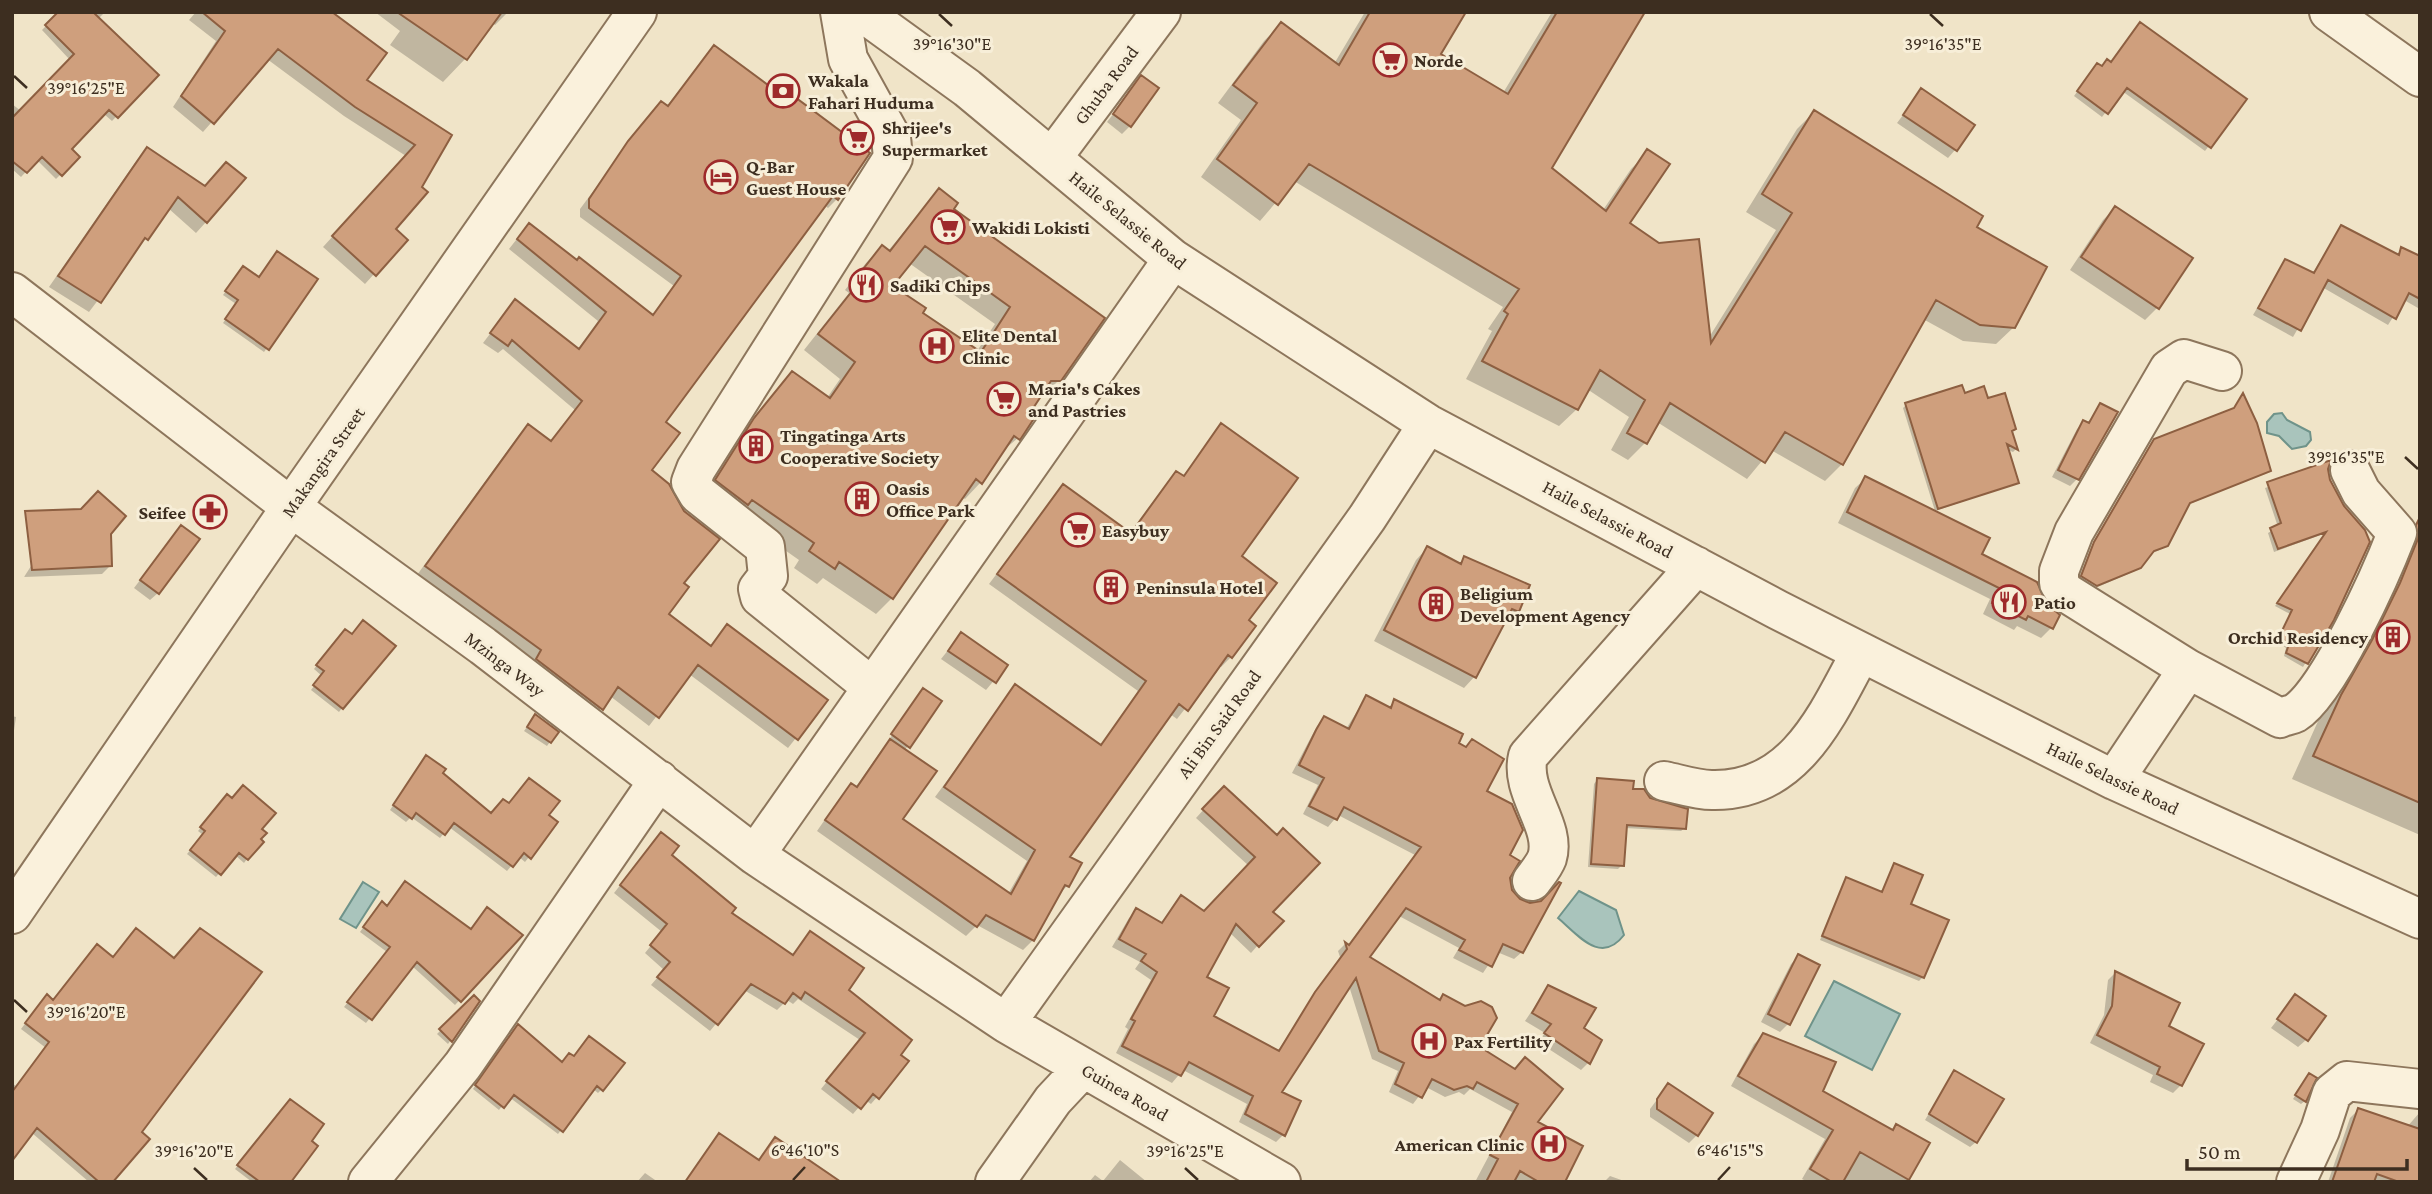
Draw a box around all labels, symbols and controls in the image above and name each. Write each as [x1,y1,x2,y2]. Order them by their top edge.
text: 39°16'30"E [913,34,991,54]
text: 39°16'35"E [1905,34,1982,54]
supermarket icon: Norde [1371,41,1409,79]
street label: Ghuba Road [1070,42,1142,128]
place label: Norde [1414,50,1463,71]
place label: Wakala Fahari Huduma [807,70,935,113]
bank icon: Wakala Fahari Huduma [764,72,802,110]
text: 39°16'25"E [47,78,125,98]
place label: Shrijee's Supermarket [882,117,988,160]
supermarket icon: Shrijee's Supermarket [838,119,876,157]
place label: Q-Bar Guest House [746,156,847,199]
hotel icon: Q-Bar Guest House [702,158,740,196]
street label: Haile Selassie Road [1065,166,1191,274]
supermarket icon: Wakidi Lokisti [929,208,967,246]
place label: Wakidi Lokisti [971,217,1090,238]
restaurant icon: Sadiki Chips [847,266,885,304]
place label: Sadiki Chips [890,275,991,296]
place label: Elite Dental Clinic [962,325,1058,368]
hospital icon: Elite Dental Clinic [918,327,956,365]
place label: Maria's Cakes and Pastries [1028,378,1140,421]
supermarket icon: Maria's Cakes and Pastries [985,380,1023,418]
street label: Makangira Street [277,402,369,521]
place label: Tingatinga Arts Cooperative Society [780,425,940,468]
building icon: Tingatinga Arts Cooperative Society [737,427,775,465]
text: 39°16'35"E [2308,447,2385,467]
street label: Haile Selassie Road [1539,476,1677,562]
place label: Oasis Office Park [886,478,975,521]
building icon: Oasis Office Park [843,480,881,518]
pharmacy icon: Seifee [191,493,229,531]
place label: Seifee [138,502,186,523]
supermarket icon: Easybuy [1059,511,1097,549]
place label: Easybuy [1102,520,1170,541]
building icon: Peninsula Hotel [1092,568,1130,606]
place label: Peninsula Hotel [1136,577,1264,598]
place label: Beligium Development Agency [1460,583,1631,626]
restaurant icon: Patio [1990,583,2028,621]
building icon: Beligium Development Agency [1417,585,1455,623]
place label: Patio [2034,592,2076,613]
building icon: Orchid Residency [2374,618,2412,656]
street label: Mzinga Way [461,627,549,701]
place label: Orchid Residency [2228,627,2369,648]
street label: Ali Bin Said Road [1173,666,1265,782]
street label: Haile Selassie Road [2043,737,2183,819]
text: 39°16'20"E [47,1002,126,1022]
hospital icon: Pax Fertility [1410,1022,1448,1060]
place label: Pax Fertility [1454,1031,1553,1052]
street label: Guinea Road [1078,1059,1172,1125]
hospital icon: American Clinic [1530,1125,1568,1163]
scale bar [2187,1128,2408,1172]
place label: American Clinic [1394,1134,1524,1155]
text: 6°46'10"S [771,1140,839,1160]
text: 6°46'15"S [1697,1140,1763,1160]
text: 50 m [2198,1140,2241,1164]
text: 39°16'20"E [155,1141,234,1161]
text: 39°16'25"E [1146,1141,1224,1161]

